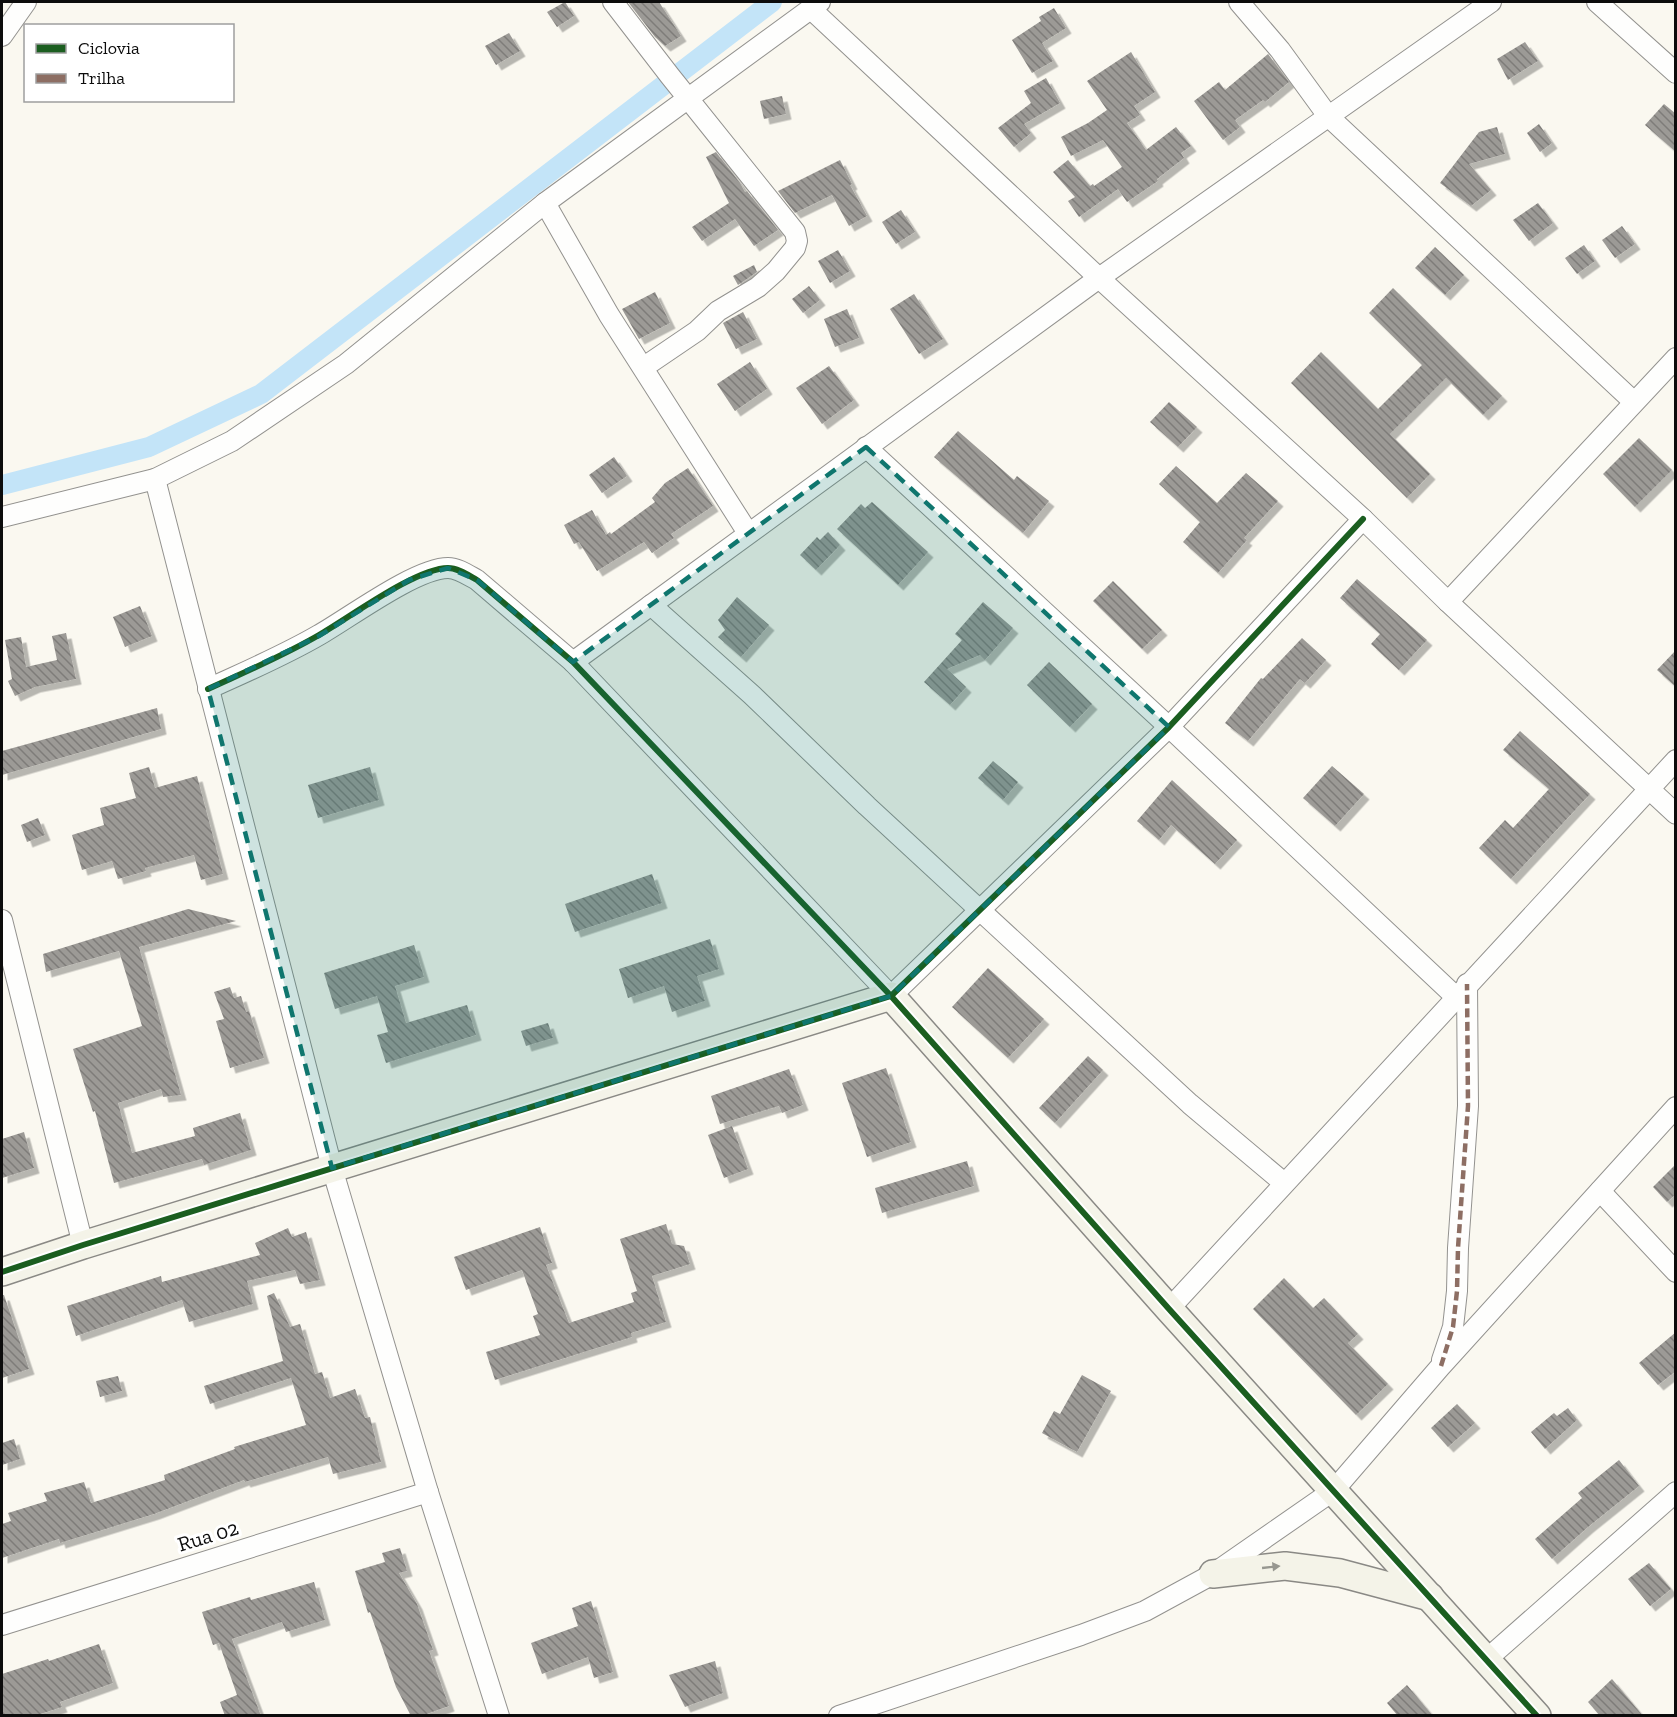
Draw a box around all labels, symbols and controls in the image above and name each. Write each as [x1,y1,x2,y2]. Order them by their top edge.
legend [24,24,234,102]
text: Ciclovia [78,37,140,59]
text: Trilha [78,67,125,89]
street label: Rua 02 [174,1514,241,1557]
one-way arrow [1262,1563,1281,1572]

